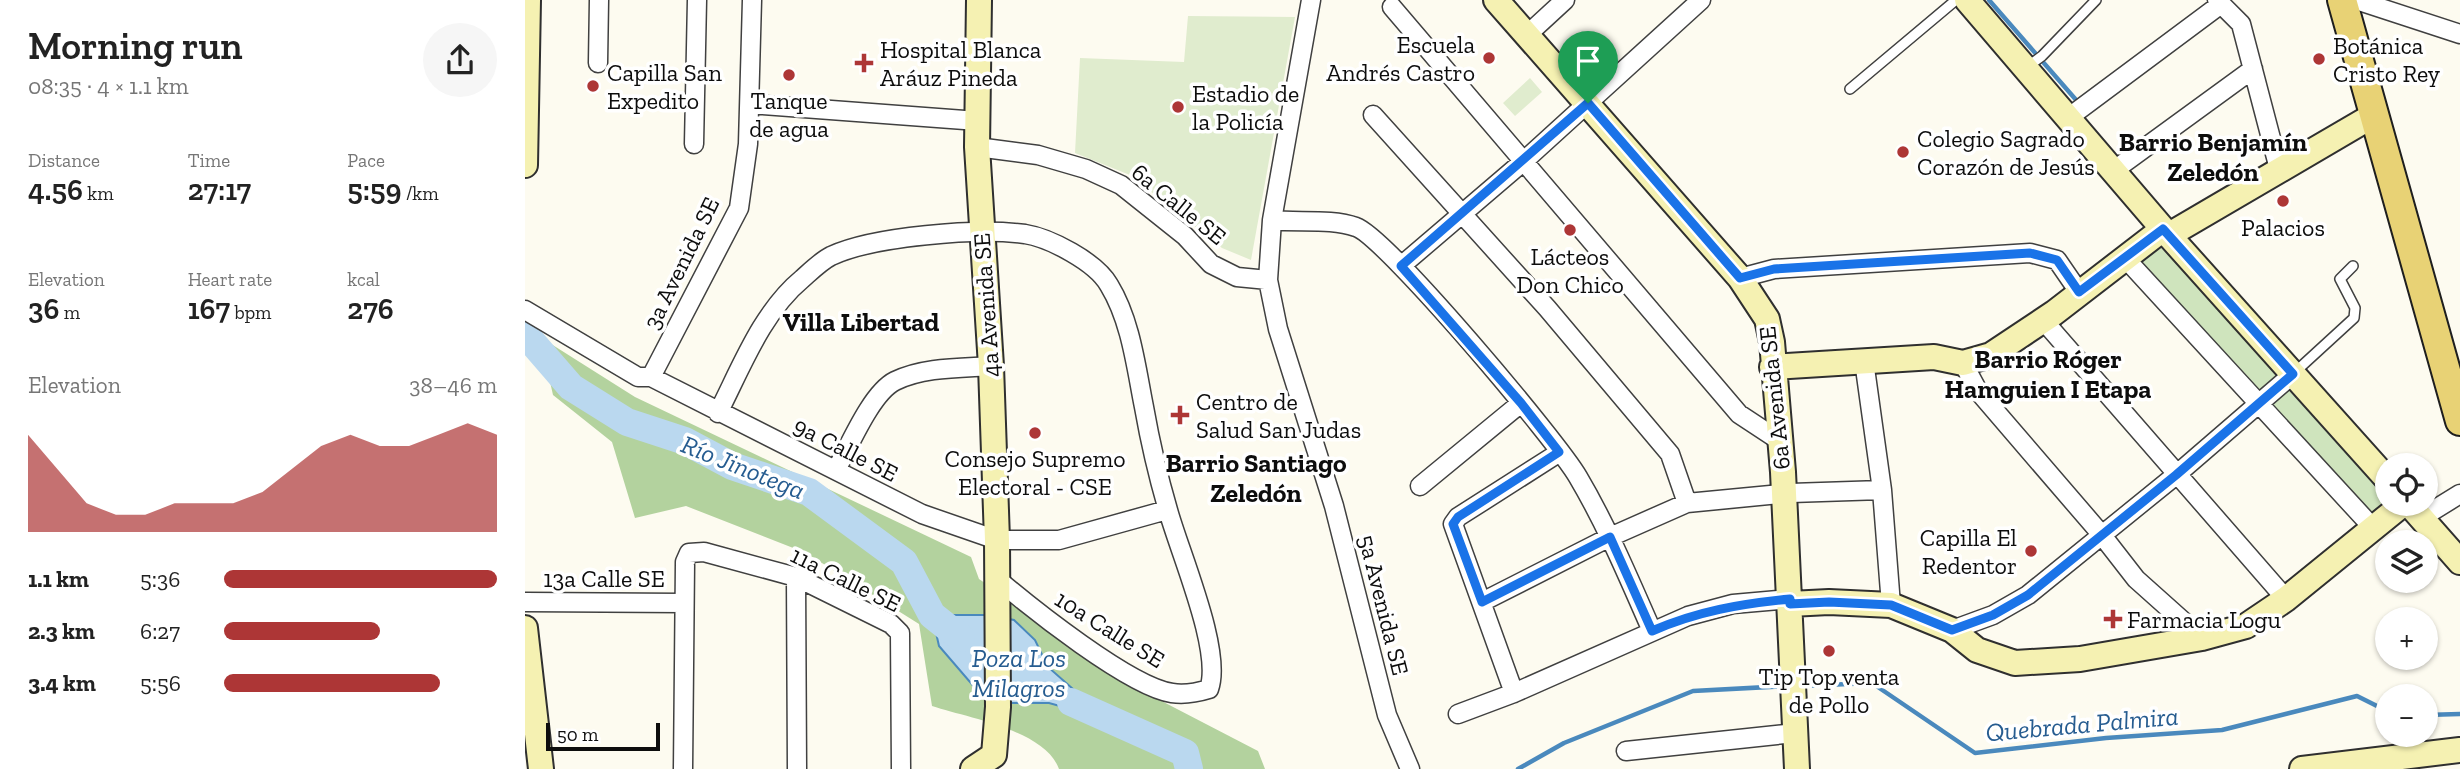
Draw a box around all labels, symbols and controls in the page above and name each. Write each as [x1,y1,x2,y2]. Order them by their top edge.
text: Morning run [28,23,243,69]
button: share [423,23,497,97]
place label: Escuela Andrés Castro [1326,30,1475,87]
pin [1558,31,1618,103]
place label: Botánica Cristo Rey [2333,31,2441,88]
place label: Hospital Blanca Aráuz Pineda [880,35,1042,92]
icon: arrive [1569,42,1607,80]
marker: Escuela Andrés Castro [1481,50,1497,66]
marker: Botánica Cristo Rey [2311,51,2327,67]
marker: Hospital Blanca Aráuz Pineda [854,53,874,73]
place label: Capilla San Expedito [607,58,722,115]
marker: Tanque de agua [781,67,797,83]
text: 08:35 · 4 × 1.1 km [28,72,189,100]
marker: Capilla San Expedito [585,78,601,94]
place label: Estadio de la Policía [1192,79,1299,136]
place label: Tanque de agua [749,86,829,143]
marker: Estadio de la Policía [1170,99,1186,115]
place label: Colegio Sagrado Corazón de Jesús [1917,124,2095,181]
district label: Barrio Benjamín Zeledón [2119,126,2308,188]
marker: Colegio Sagrado Corazón de Jesús [1895,144,1911,160]
text: Distance [28,149,100,172]
text: Time [188,149,230,172]
text: Pace [347,149,385,172]
street label: 6a Calle SE [1126,157,1232,251]
text: 4.56 [28,172,83,208]
text: 27:17 [188,172,251,208]
text: 5:59 [347,172,402,208]
text: km [83,182,114,205]
text: /km [402,182,439,205]
street label: 3a Avenida SE [637,192,725,334]
marker: Palacios [2275,193,2291,209]
place label: Palacios [2241,213,2325,242]
marker: Lácteos Don Chico [1562,222,1578,238]
street label: 4a Avenida SE [966,232,1006,378]
place label: Lácteos Don Chico [1516,242,1624,299]
text: Elevation [28,268,105,291]
text: Heart rate [188,268,272,291]
text: kcal [347,268,380,291]
text: 36 [28,291,60,327]
text: 167 [188,291,230,327]
text: 276 [347,291,394,327]
text: m [60,301,80,324]
text: bpm [230,301,271,324]
district label: Villa Libertad [783,306,940,338]
street label: 6a Avenida SE [1752,325,1796,471]
district label: Barrio Róger Hamguien I Etapa [1944,343,2152,405]
text: Elevation [28,371,121,399]
text: 38–46 m [409,371,497,399]
place label: Centro de Salud San Judas [1196,387,1361,444]
marker: Centro de Salud San Judas [1170,405,1190,425]
street label: 9a Calle SE [789,410,903,488]
marker: Consejo Supremo Electoral - CSE [1027,425,1043,441]
water label: Río Jinotega [677,428,809,506]
place label: Consejo Supremo Electoral - CSE [944,444,1126,501]
district label: Barrio Santiago Zeledón [1165,447,1347,509]
map controls [2375,453,2438,747]
button: locate [2375,453,2438,516]
place label: Capilla El Redentor [1920,523,2017,580]
button: layers [2375,530,2438,593]
street label: 5a Avenida SE [1353,532,1415,678]
street label: 11a Calle SE [786,540,906,618]
marker: Capilla El Redentor [2023,543,2039,559]
street label: 13a Calle SE [543,564,665,593]
text: 1.1 km [28,565,89,593]
text: 5:36 [140,565,180,593]
street label: 10a Calle SE [1050,584,1170,674]
place label: Farmacia Logu [2127,605,2281,634]
button: + [2375,607,2438,670]
marker: Farmacia Logu [2105,611,2121,627]
text: 2.3 km [28,617,95,645]
text: 6:27 [140,617,180,645]
water label: Poza Los Milagros [972,642,1066,704]
marker: Tip Top venta de Pollo [1821,643,1837,659]
place label: Tip Top venta de Pollo [1759,662,1900,719]
text: 3.4 km [28,669,96,697]
text: 5:56 [140,669,181,697]
button: − [2375,684,2438,747]
water label: Quebrada Palmira [1984,700,2180,748]
scale bar [546,720,660,752]
text: 50 m [557,723,598,746]

